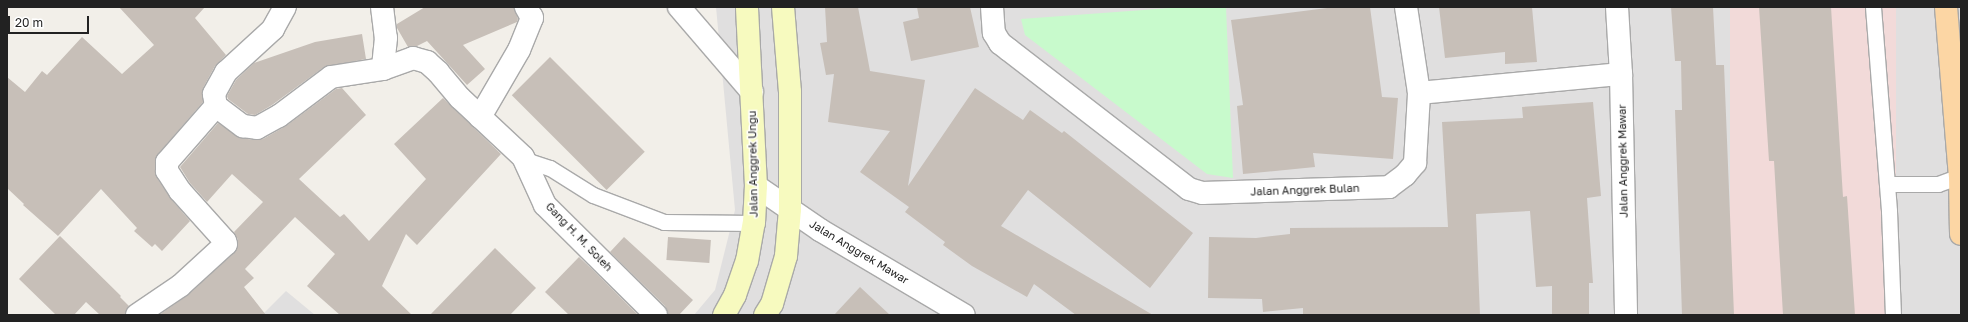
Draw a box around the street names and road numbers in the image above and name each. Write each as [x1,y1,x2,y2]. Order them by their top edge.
street label: Jalan Anggrek Mawar [1615,104,1631,218]
street label: Jalan Anggrek Ungu [745,110,761,218]
street label: Jalan Anggrek Bulan [1250,181,1360,199]
street label: Gang H. M. Soleh [543,200,615,274]
street label: Jalan Anggrek Mawar [807,217,911,287]

